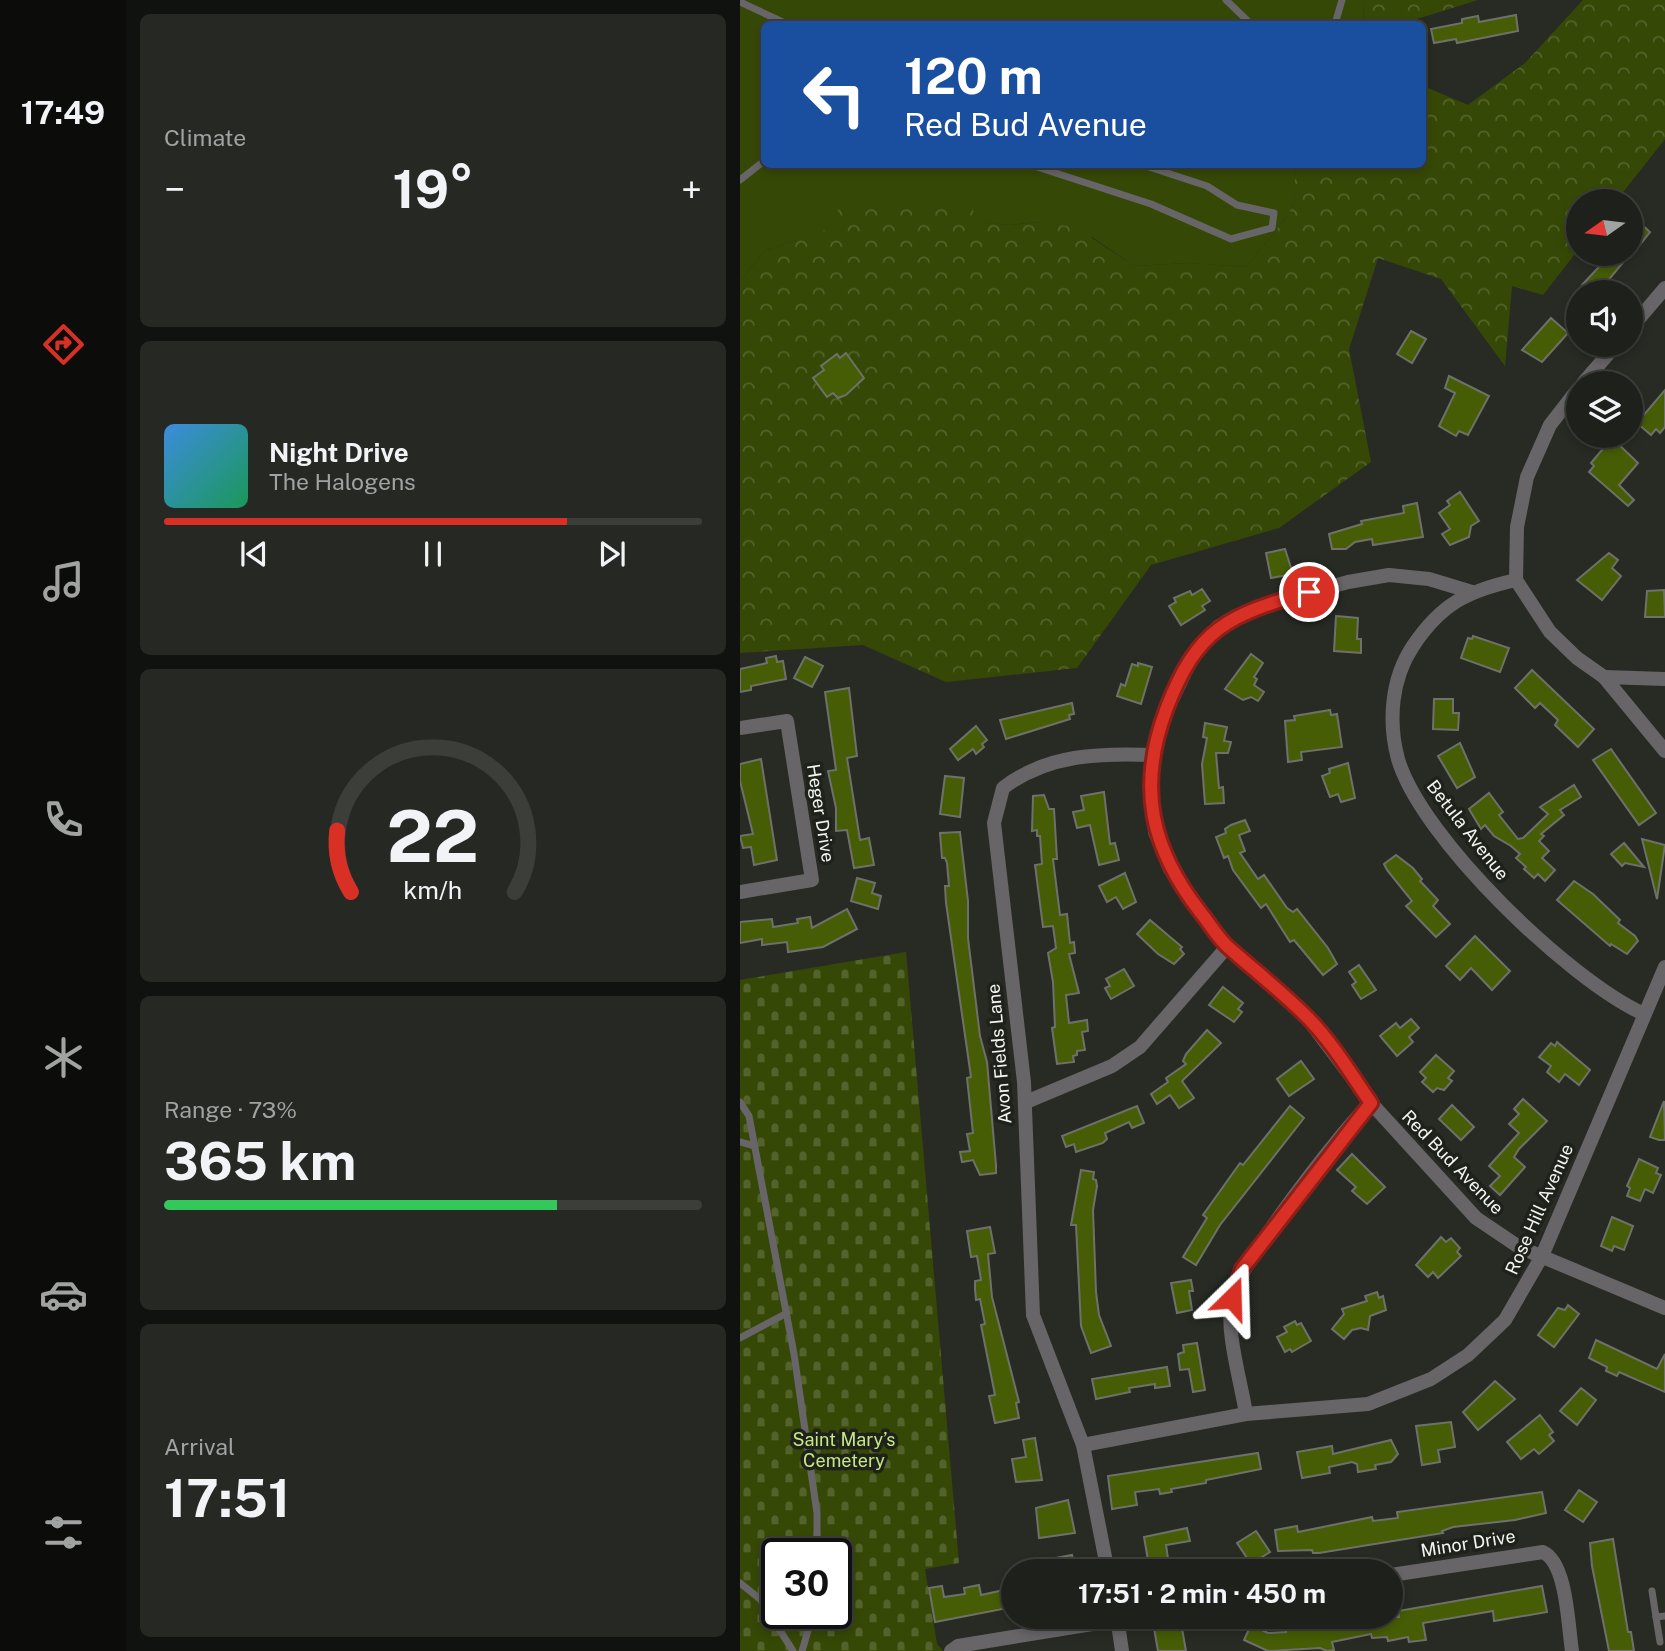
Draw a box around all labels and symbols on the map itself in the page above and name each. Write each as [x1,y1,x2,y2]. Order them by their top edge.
north arrow [1566,189,1643,266]
pin [1279,562,1339,622]
street label: Heger Drive [803,762,839,864]
street label: Betula Avenue [1423,776,1513,884]
street label: Avon Fields Lane [982,983,1016,1125]
street label: Red Bud Avenue [1398,1106,1508,1218]
street label: Rose Hill Avenue [1501,1140,1577,1278]
position arrow [1195,1261,1269,1335]
park label: Saint Mary’s Cemetery [793,1429,895,1471]
street label: Minor Drive [1419,1525,1517,1561]
speed limit sign: 30 [761,1538,852,1629]

